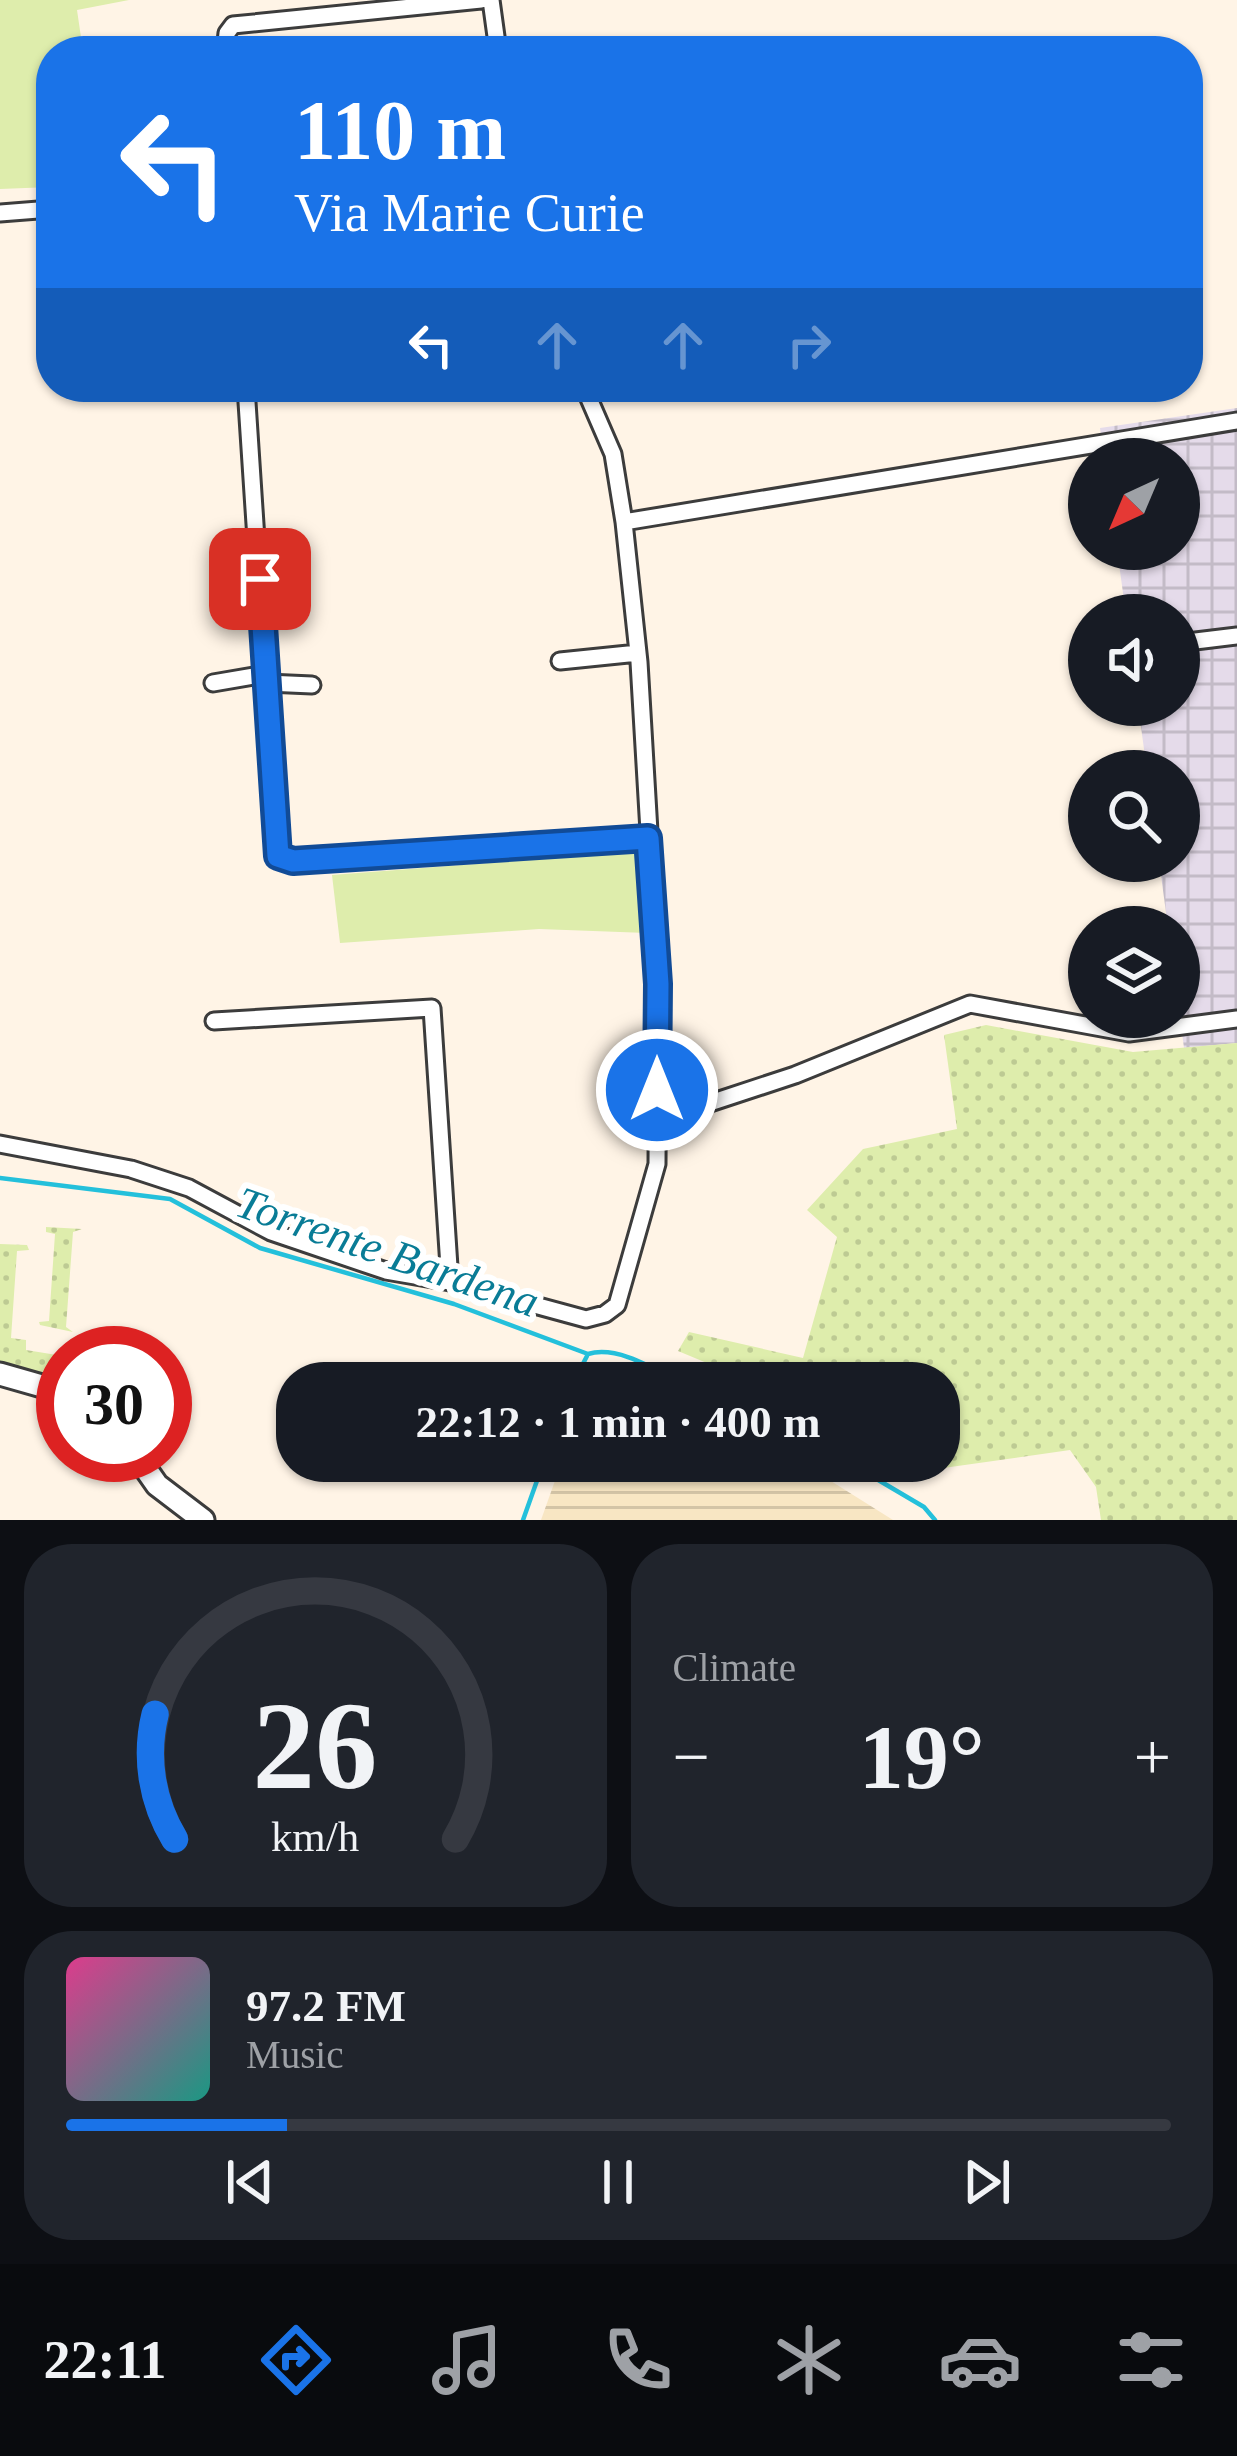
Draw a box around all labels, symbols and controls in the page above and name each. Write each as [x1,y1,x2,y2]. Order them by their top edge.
icon: left [96,84,252,240]
text: 110 m [294,84,506,177]
text: Via Marie Curie [294,183,645,243]
icon: left [398,312,464,378]
icon: ahead [524,312,590,378]
icon: ahead [650,312,716,378]
icon: right [776,312,842,378]
north arrow [1068,438,1200,570]
map controls [1068,438,1200,1038]
pin [209,528,311,630]
icon: arrive [227,546,293,612]
button: sound [1068,594,1200,726]
button: search [1068,750,1200,882]
button: layers [1068,906,1200,1038]
position arrow [594,1027,720,1153]
water label: Torrente Bardena [230,1177,545,1327]
speed limit sign: 30 [36,1326,192,1482]
text: 22:12 · 1 min · 400 m [416,1397,821,1447]
text: Climate [673,1646,796,1689]
text: 26 [253,1677,378,1815]
text: 19° [859,1708,985,1807]
text: − [673,1720,710,1793]
text: + [1134,1720,1171,1793]
text: km/h [271,1812,359,1859]
text: 97.2 FM [246,1981,406,2031]
text: Music [246,2033,344,2076]
icon: previous [217,2149,283,2215]
icon: pause [585,2149,651,2215]
icon: next [954,2149,1020,2215]
icon: directions [254,2318,338,2402]
icon: music [425,2318,509,2402]
icon: phone [596,2318,680,2402]
icon: climate [767,2318,851,2402]
icon: car [938,2318,1022,2402]
icon: filters [1109,2318,1193,2402]
text: 22:11 [44,2330,167,2390]

